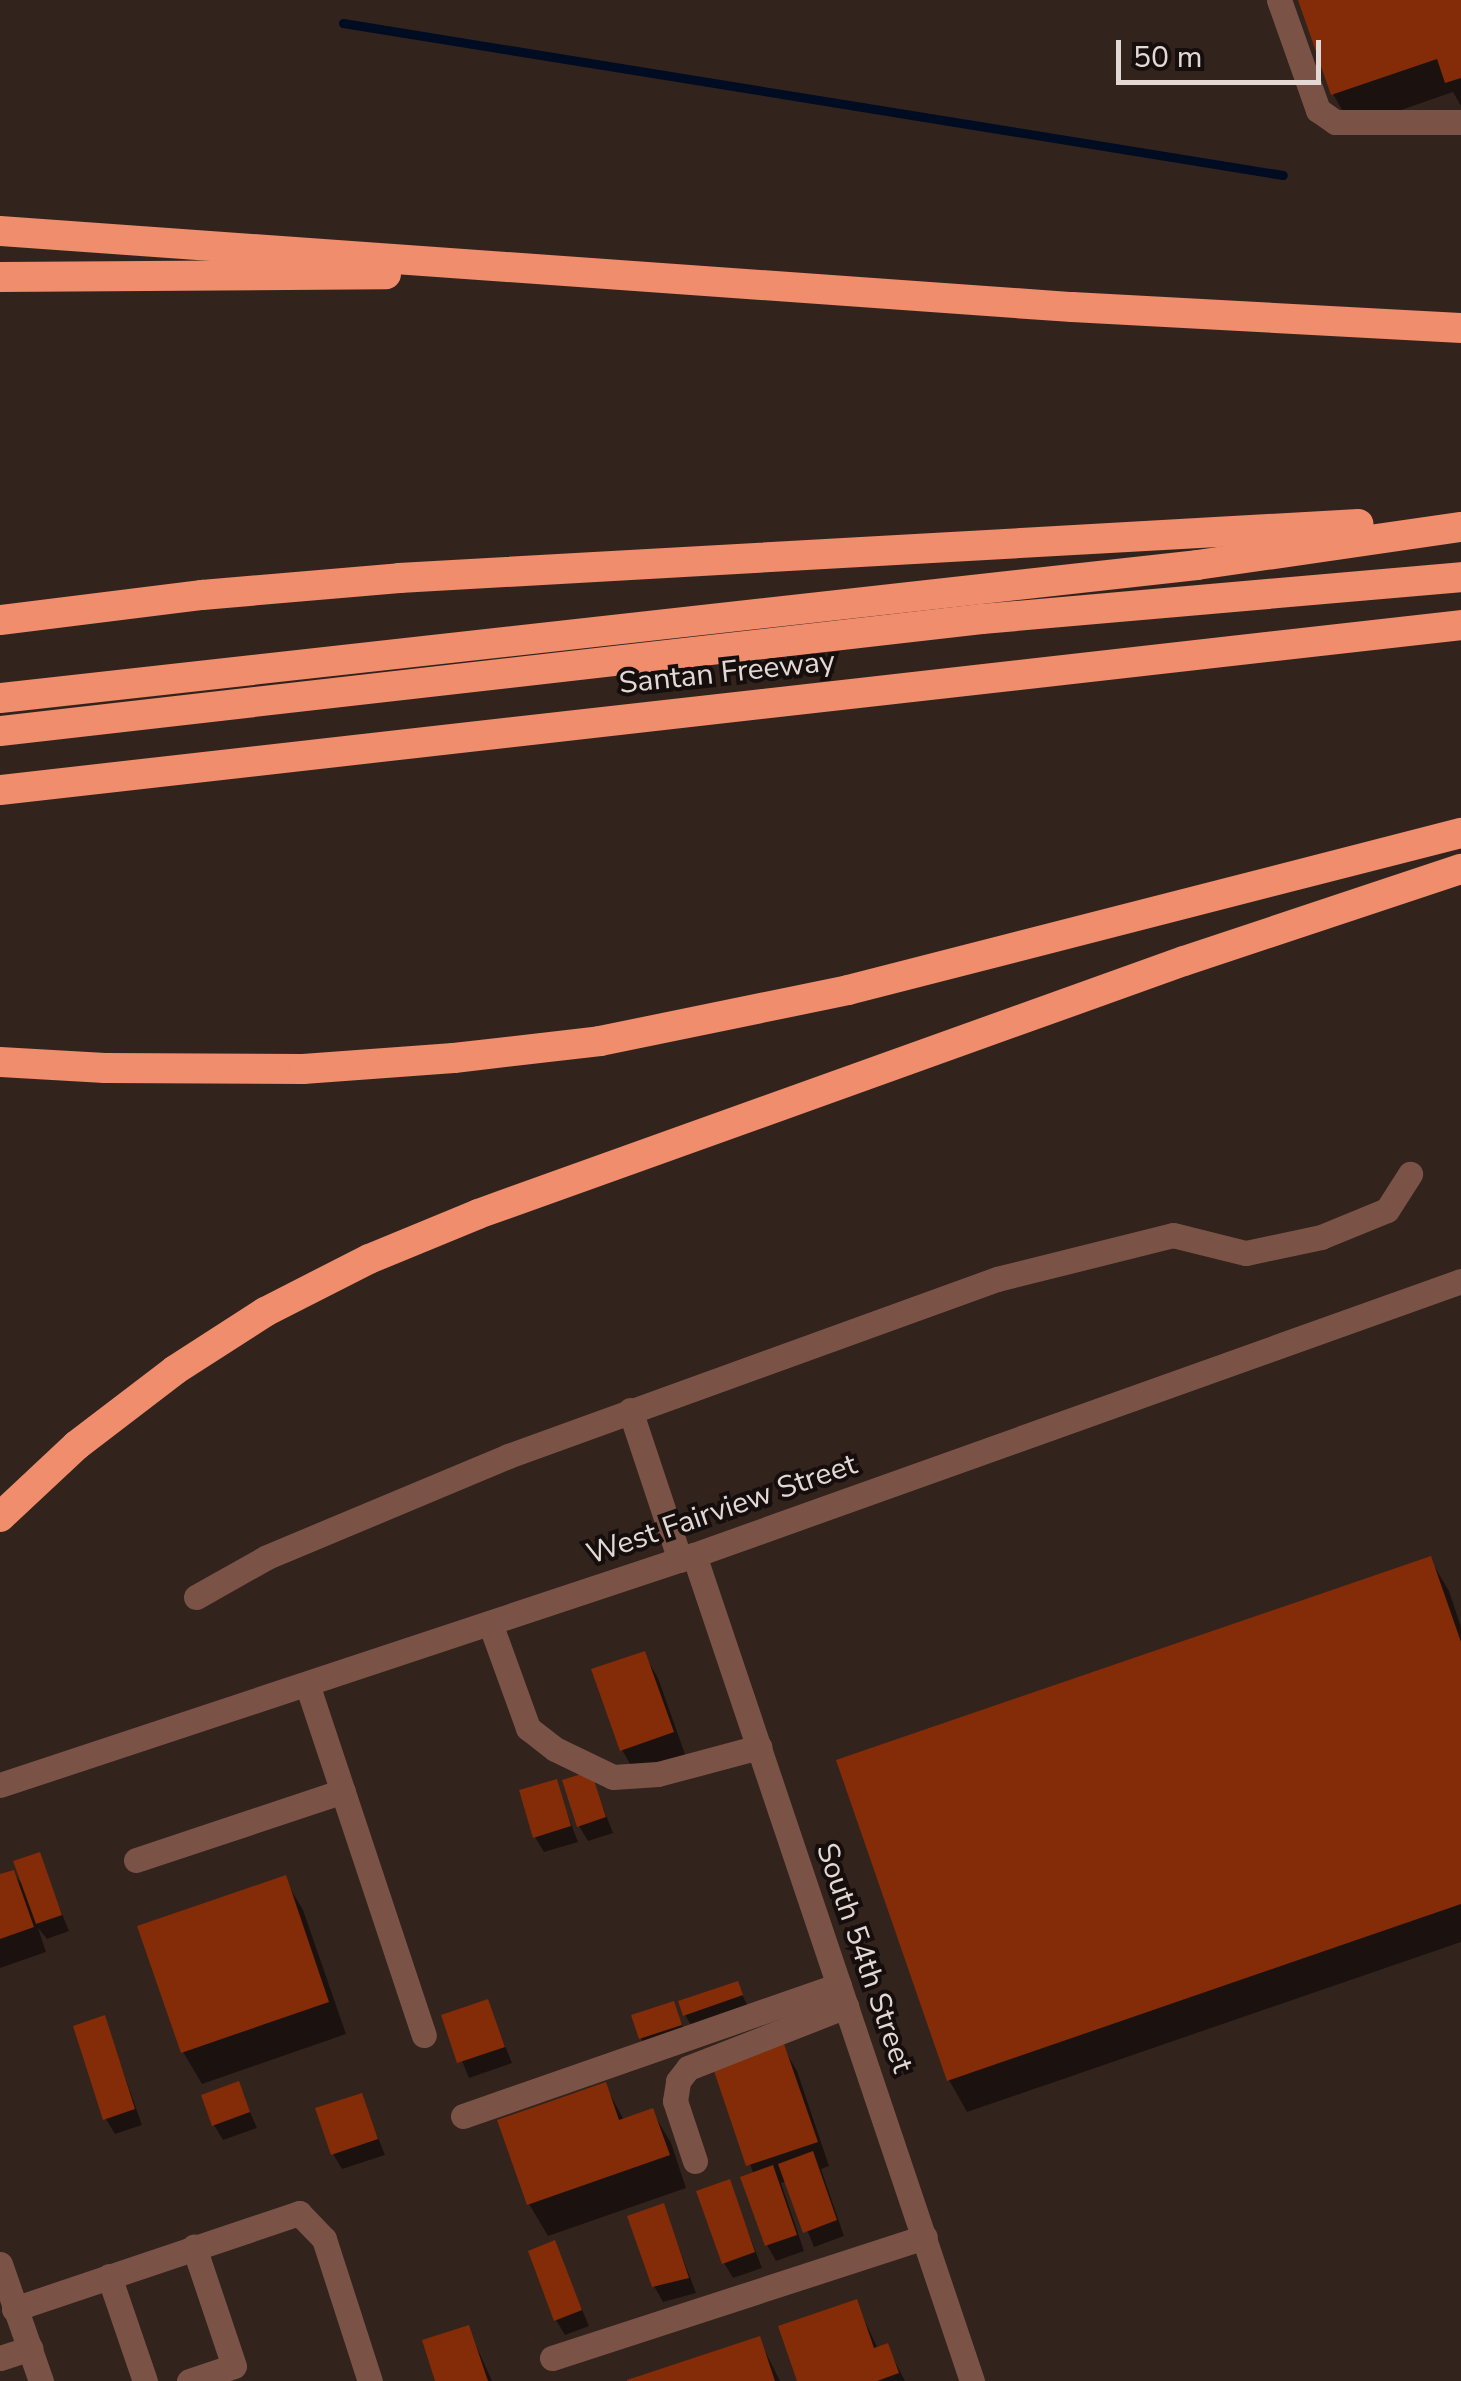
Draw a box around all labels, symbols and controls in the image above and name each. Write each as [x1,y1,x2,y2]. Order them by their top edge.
scale bar [1121,20,1326,82]
text: 50 m [1133,37,1202,78]
street label: Santan Freeway [617,644,837,702]
street label: West Fairview Street [582,1447,862,1573]
street label: South 54th Street [808,1839,920,2077]

